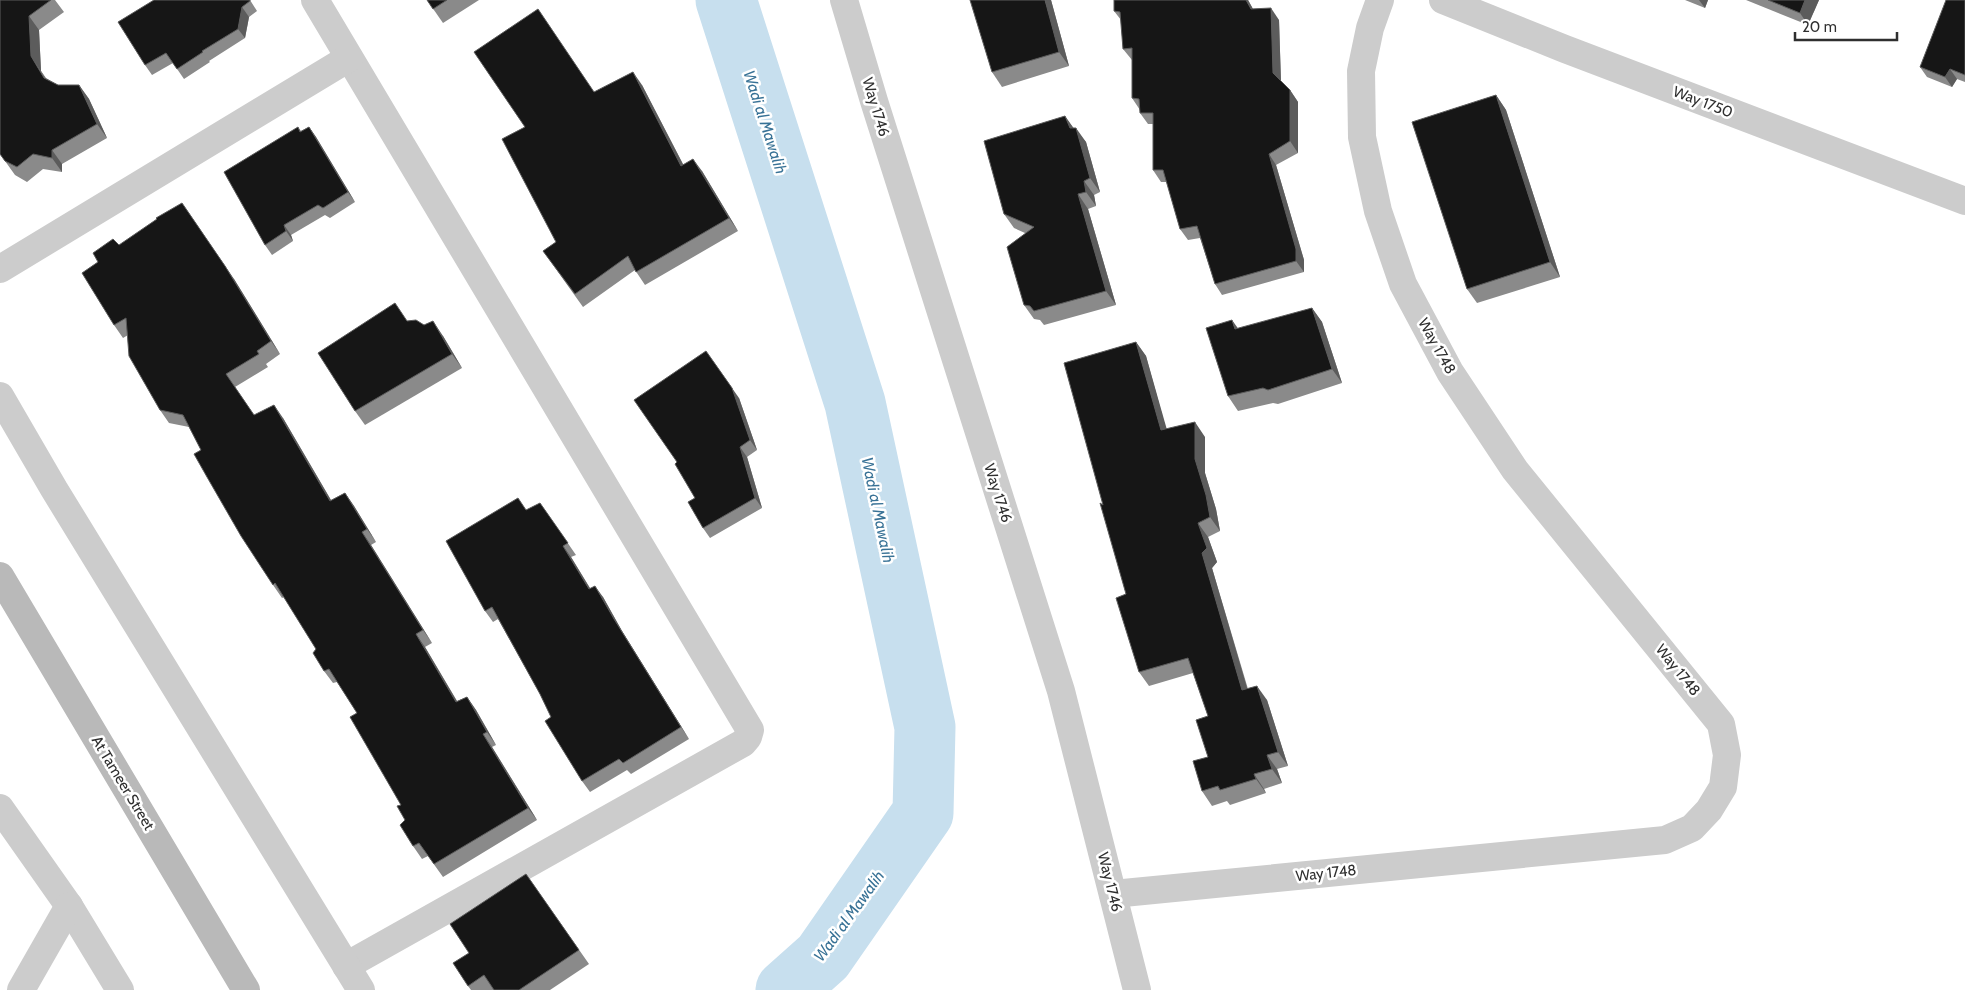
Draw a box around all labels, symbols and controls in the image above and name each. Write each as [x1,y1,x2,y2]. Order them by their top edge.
scale bar [1795,10,1898,42]
text: 20 m [1802,18,1837,36]
water label: Wadi al Mawalih [739,68,791,176]
street label: Way 1746 [859,75,893,139]
street label: Way 1750 [1671,82,1735,122]
street label: Way 1748 [1414,315,1460,377]
water label: Wadi al Mawalih [858,455,898,565]
street label: Way 1746 [980,461,1016,525]
street label: Way 1748 [1652,641,1704,699]
street label: At Tameer Street [88,733,158,833]
street label: Way 1746 [1094,850,1126,914]
street label: Way 1748 [1295,861,1357,885]
water label: Wadi al Mawalih [810,867,888,965]

